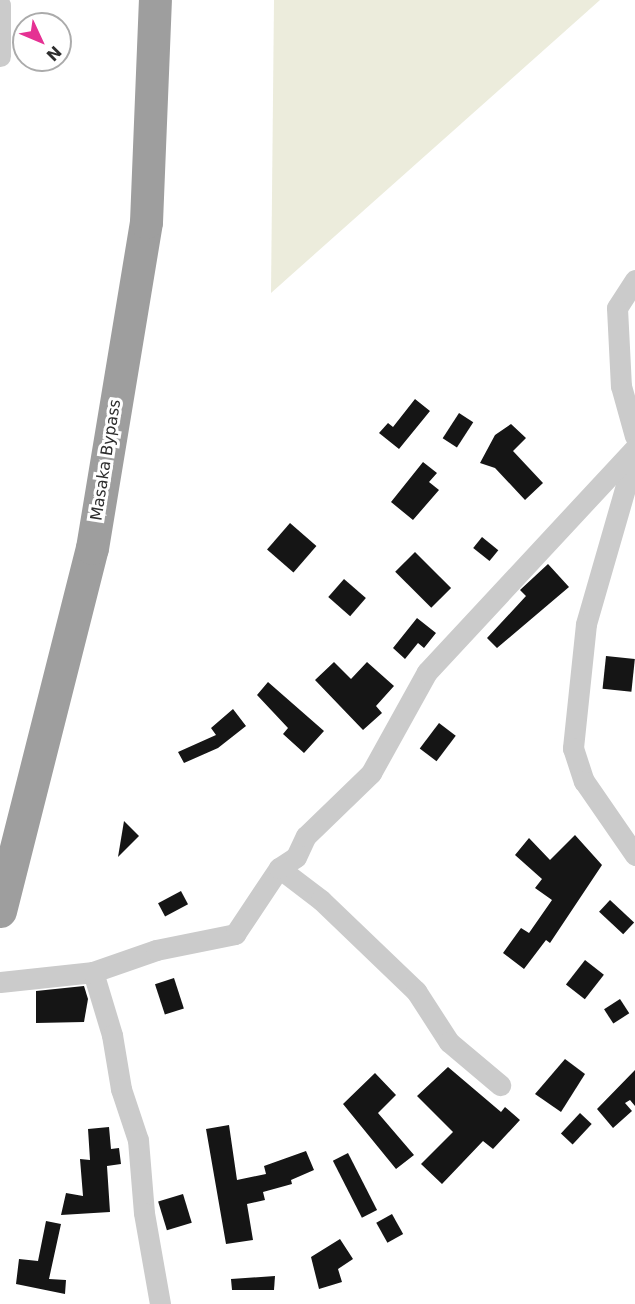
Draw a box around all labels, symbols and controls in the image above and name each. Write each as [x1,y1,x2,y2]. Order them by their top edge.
north arrow [12,12,72,72]
text: N [42,42,65,65]
street label: Masaka Bypass [87,398,125,522]

